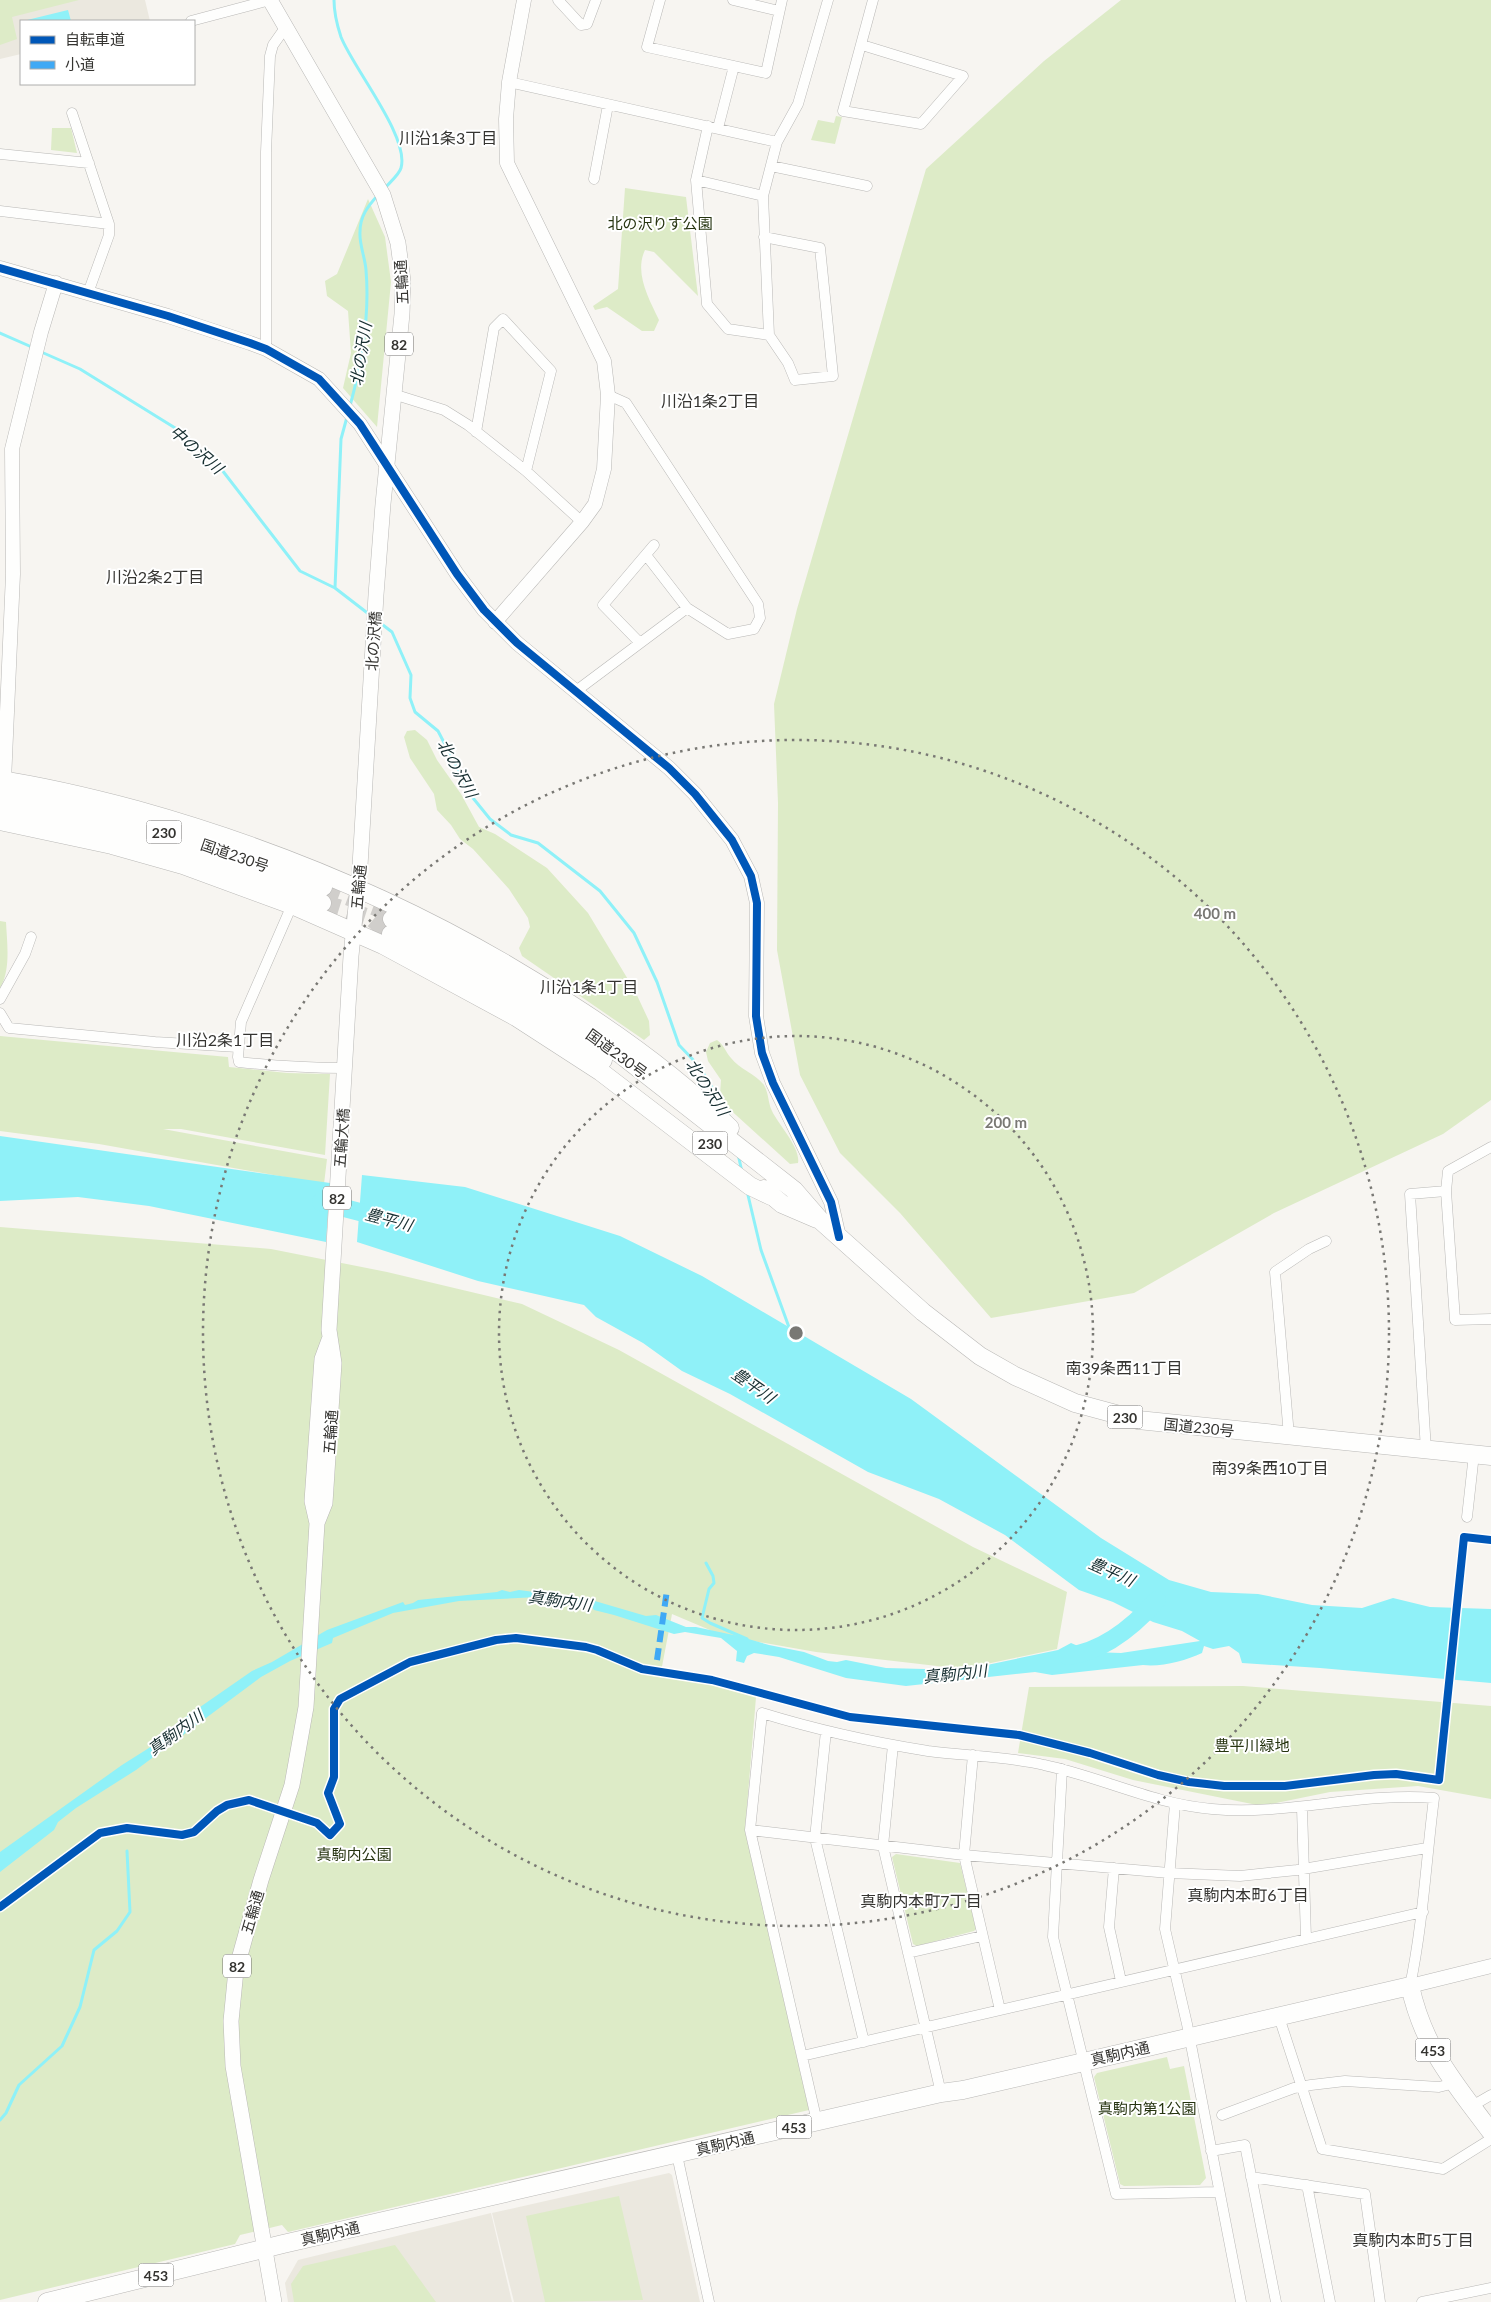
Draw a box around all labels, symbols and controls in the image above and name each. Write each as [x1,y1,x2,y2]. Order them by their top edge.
legend [20,20,195,85]
text: 自転車道 [65,30,125,48]
text: 小道 [65,55,95,73]
district label: 川沿1条3丁目 [399,128,497,147]
park label: 北の沢りす公園 [607,214,713,232]
street label: 五輪通 [391,259,411,305]
water label: 北の沢川 [346,319,375,387]
road number: 82 [385,332,413,356]
district label: 川沿1条2丁目 [661,391,759,410]
water label: 中の沢川 [167,421,229,478]
district label: 川沿2条2丁目 [106,567,204,586]
street label: 北の沢橋 [362,610,384,672]
water label: 北の沢川 [434,735,483,802]
road number: 230 [146,820,182,844]
street label: 国道230号 [198,835,272,875]
street label: 五輪通 [347,864,369,910]
text: 400 m [1194,904,1236,922]
district label: 川沿1条1丁目 [540,977,638,996]
street label: 国道230号 [583,1025,651,1081]
district label: 川沿2条1丁目 [176,1030,274,1049]
water label: 北の沢川 [683,1055,734,1121]
street label: 五輪大橋 [330,1107,352,1169]
text: 200 m [985,1113,1027,1131]
road number: 230 [692,1132,728,1154]
road number: 82 [323,1186,351,1210]
water label: 豊平川 [363,1204,417,1235]
centre of rings [787,1324,805,1342]
district label: 南39条西11丁目 [1065,1358,1183,1377]
water label: 豊平川 [729,1363,781,1408]
road number: 230 [1108,1405,1142,1428]
street label: 五輪通 [319,1409,341,1455]
street label: 国道230号 [1163,1414,1235,1440]
district label: 南39条西10丁目 [1211,1458,1329,1477]
water label: 豊平川 [1086,1553,1140,1590]
water label: 真駒内川 [527,1586,595,1614]
water label: 真駒内川 [922,1660,990,1686]
water label: 真駒内川 [144,1704,208,1758]
park label: 豊平川緑地 [1214,1736,1290,1754]
park label: 真駒内公園 [316,1845,392,1863]
district label: 真駒内本町6丁目 [1187,1885,1309,1904]
street label: 五輪通 [237,1888,267,1936]
district label: 真駒内本町7丁目 [860,1891,982,1910]
road number: 82 [223,1954,251,1978]
street label: 真駒内通 [1089,2037,1151,2069]
road number: 453 [1416,2038,1450,2062]
park label: 真駒内第1公園 [1098,2099,1196,2117]
road number: 453 [776,2116,812,2138]
street label: 真駒内通 [694,2127,756,2159]
street label: 真駒内通 [299,2217,361,2249]
district label: 真駒内本町5丁目 [1352,2230,1474,2249]
road number: 453 [138,2264,174,2286]

